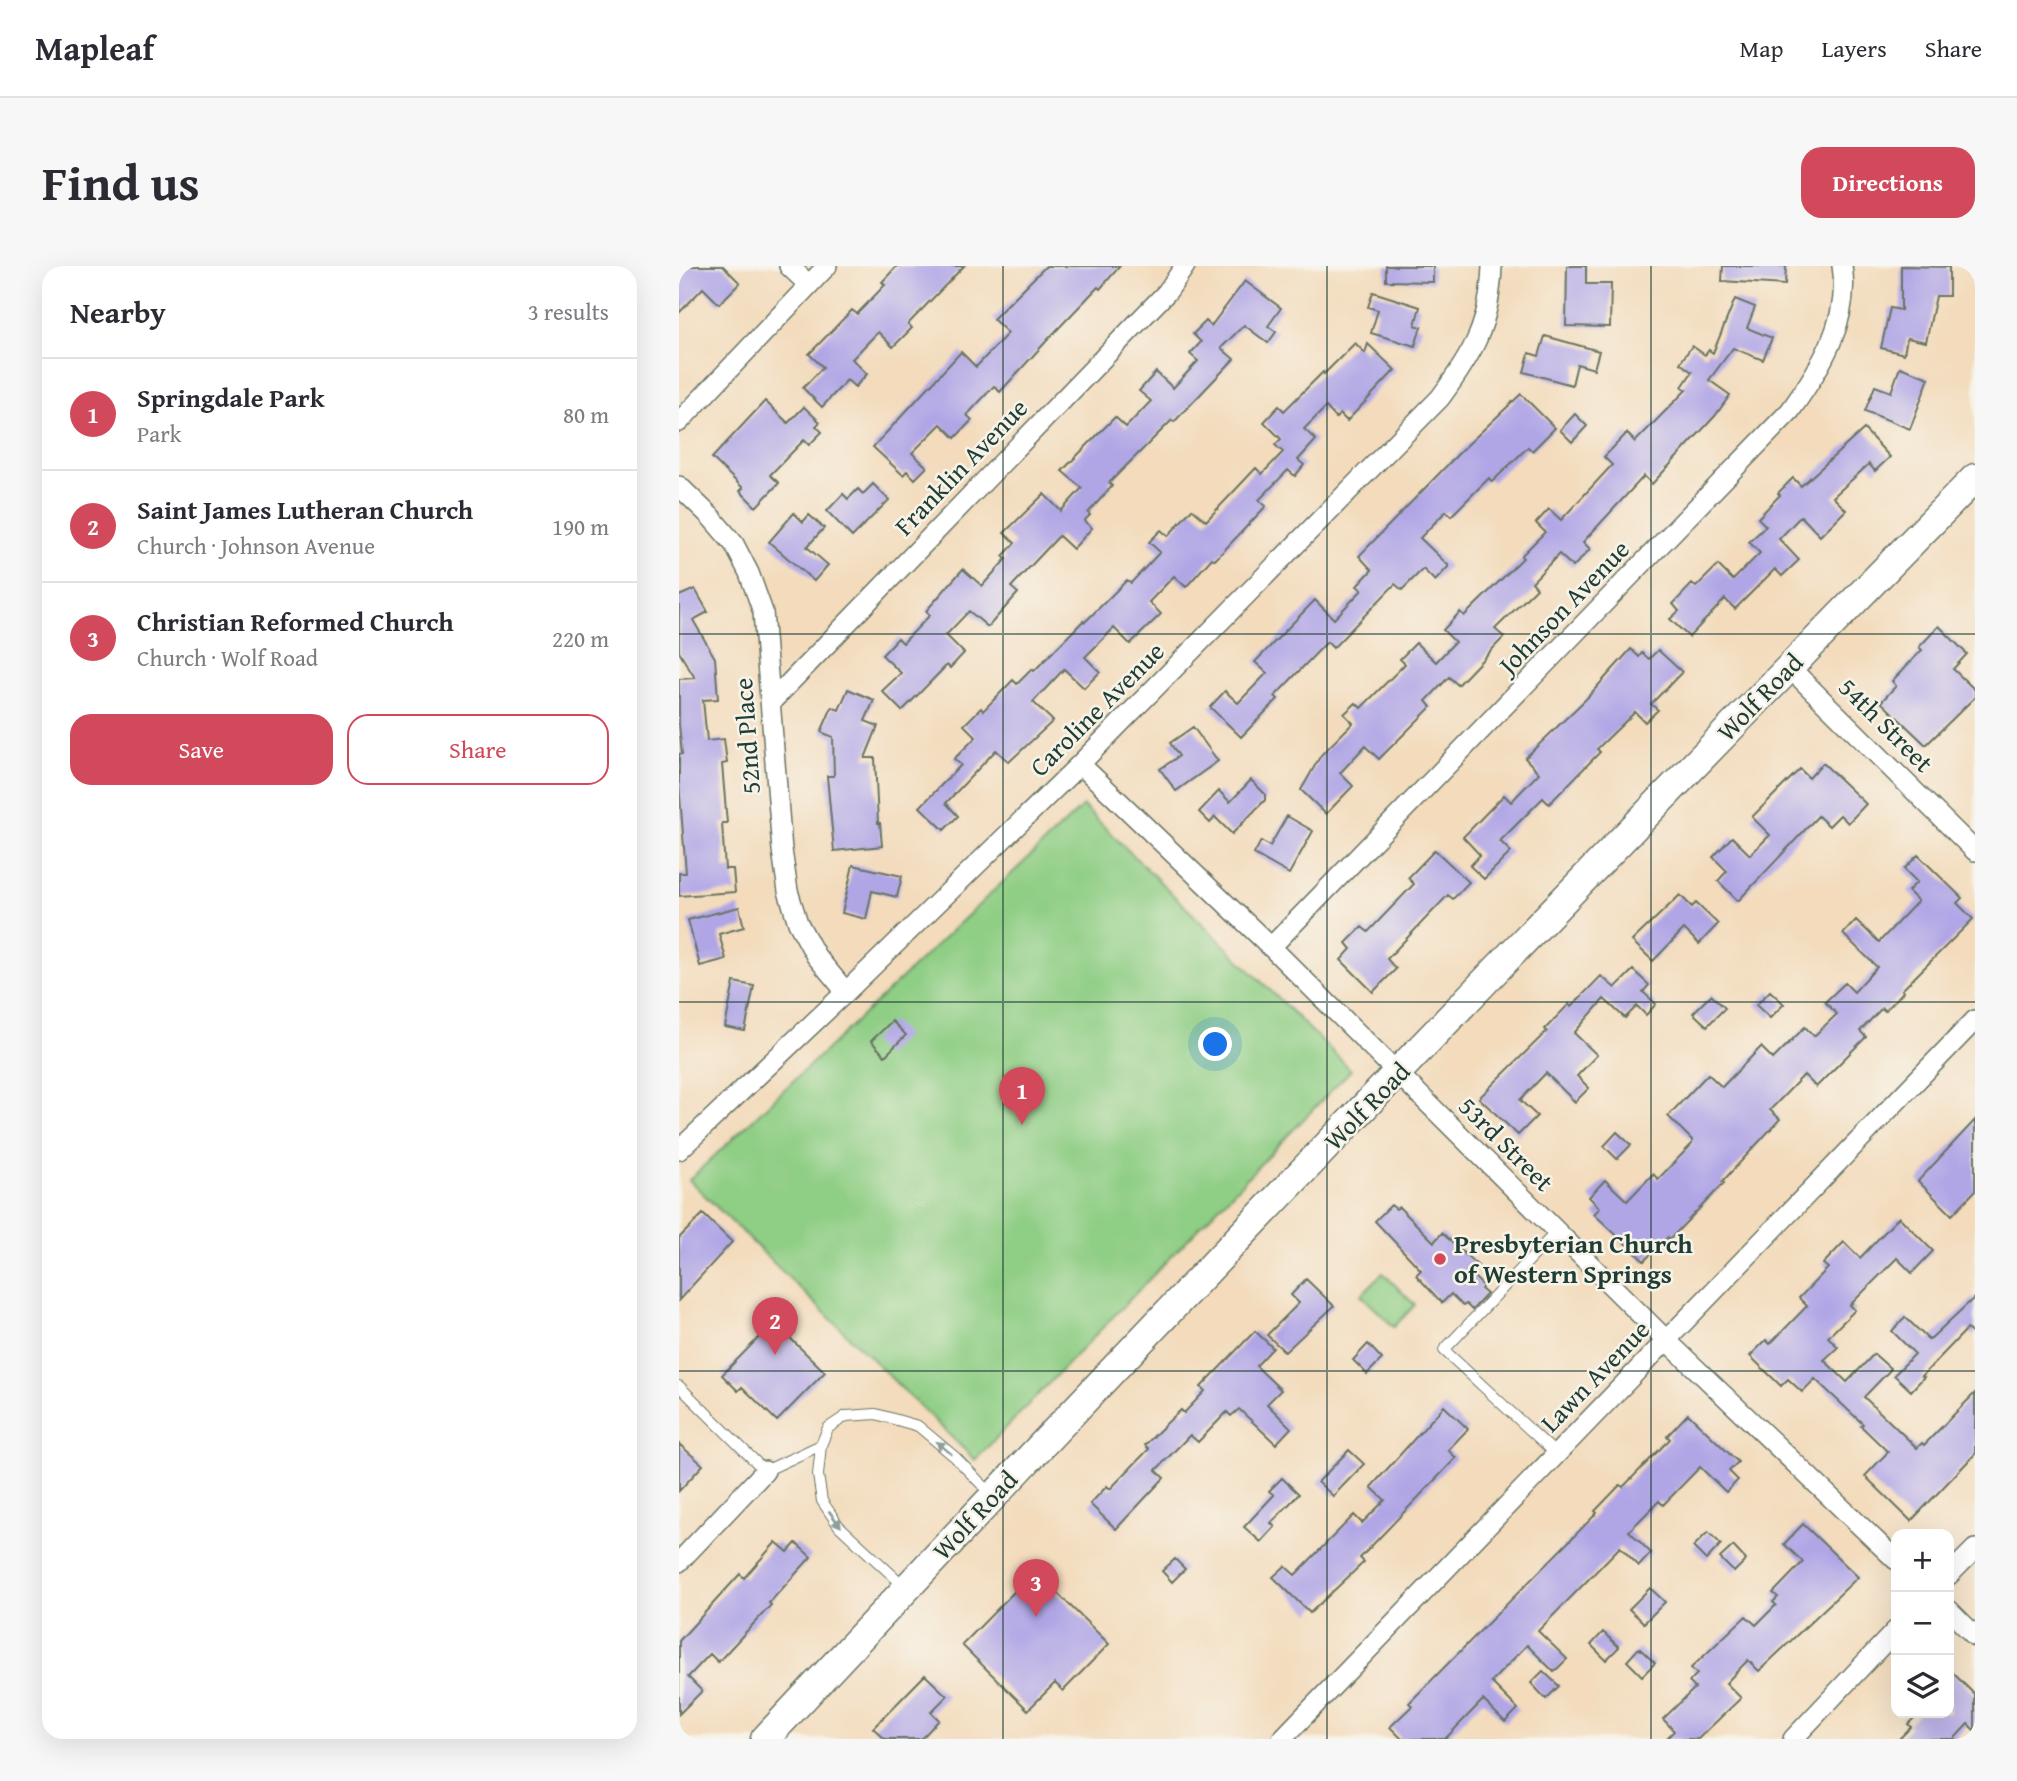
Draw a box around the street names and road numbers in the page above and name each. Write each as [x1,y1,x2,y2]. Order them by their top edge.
street label: Franklin Avenue [885,389,1037,544]
street label: Johnson Avenue [1487,530,1638,685]
street label: Caroline Avenue [1020,632,1173,785]
street label: Wolf Road [1707,643,1812,750]
street label: 54th Street [1830,668,1943,781]
street label: 52nd Place [723,677,770,796]
street label: Wolf Road [1314,1052,1419,1159]
street label: 53rd Street [1450,1087,1563,1200]
street label: Lawn Avenue [1531,1311,1658,1441]
street label: Wolf Road [923,1461,1027,1568]

